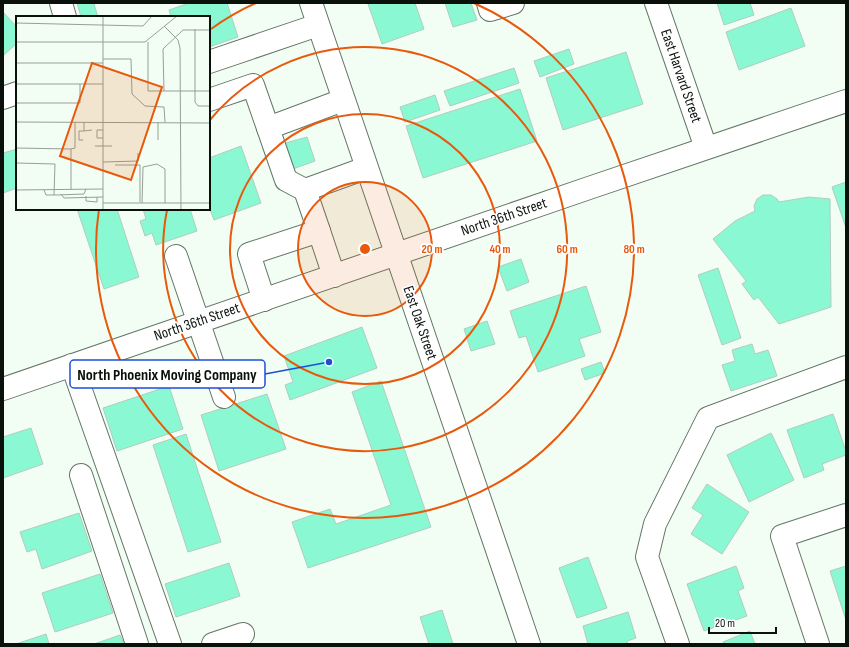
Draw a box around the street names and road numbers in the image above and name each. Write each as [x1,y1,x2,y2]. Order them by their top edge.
street label: East Harvard Street [656,27,706,126]
street label: North 36th Street [459,193,550,241]
street label: East Oak Street [399,284,442,363]
street label: North 36th Street [152,298,243,346]

